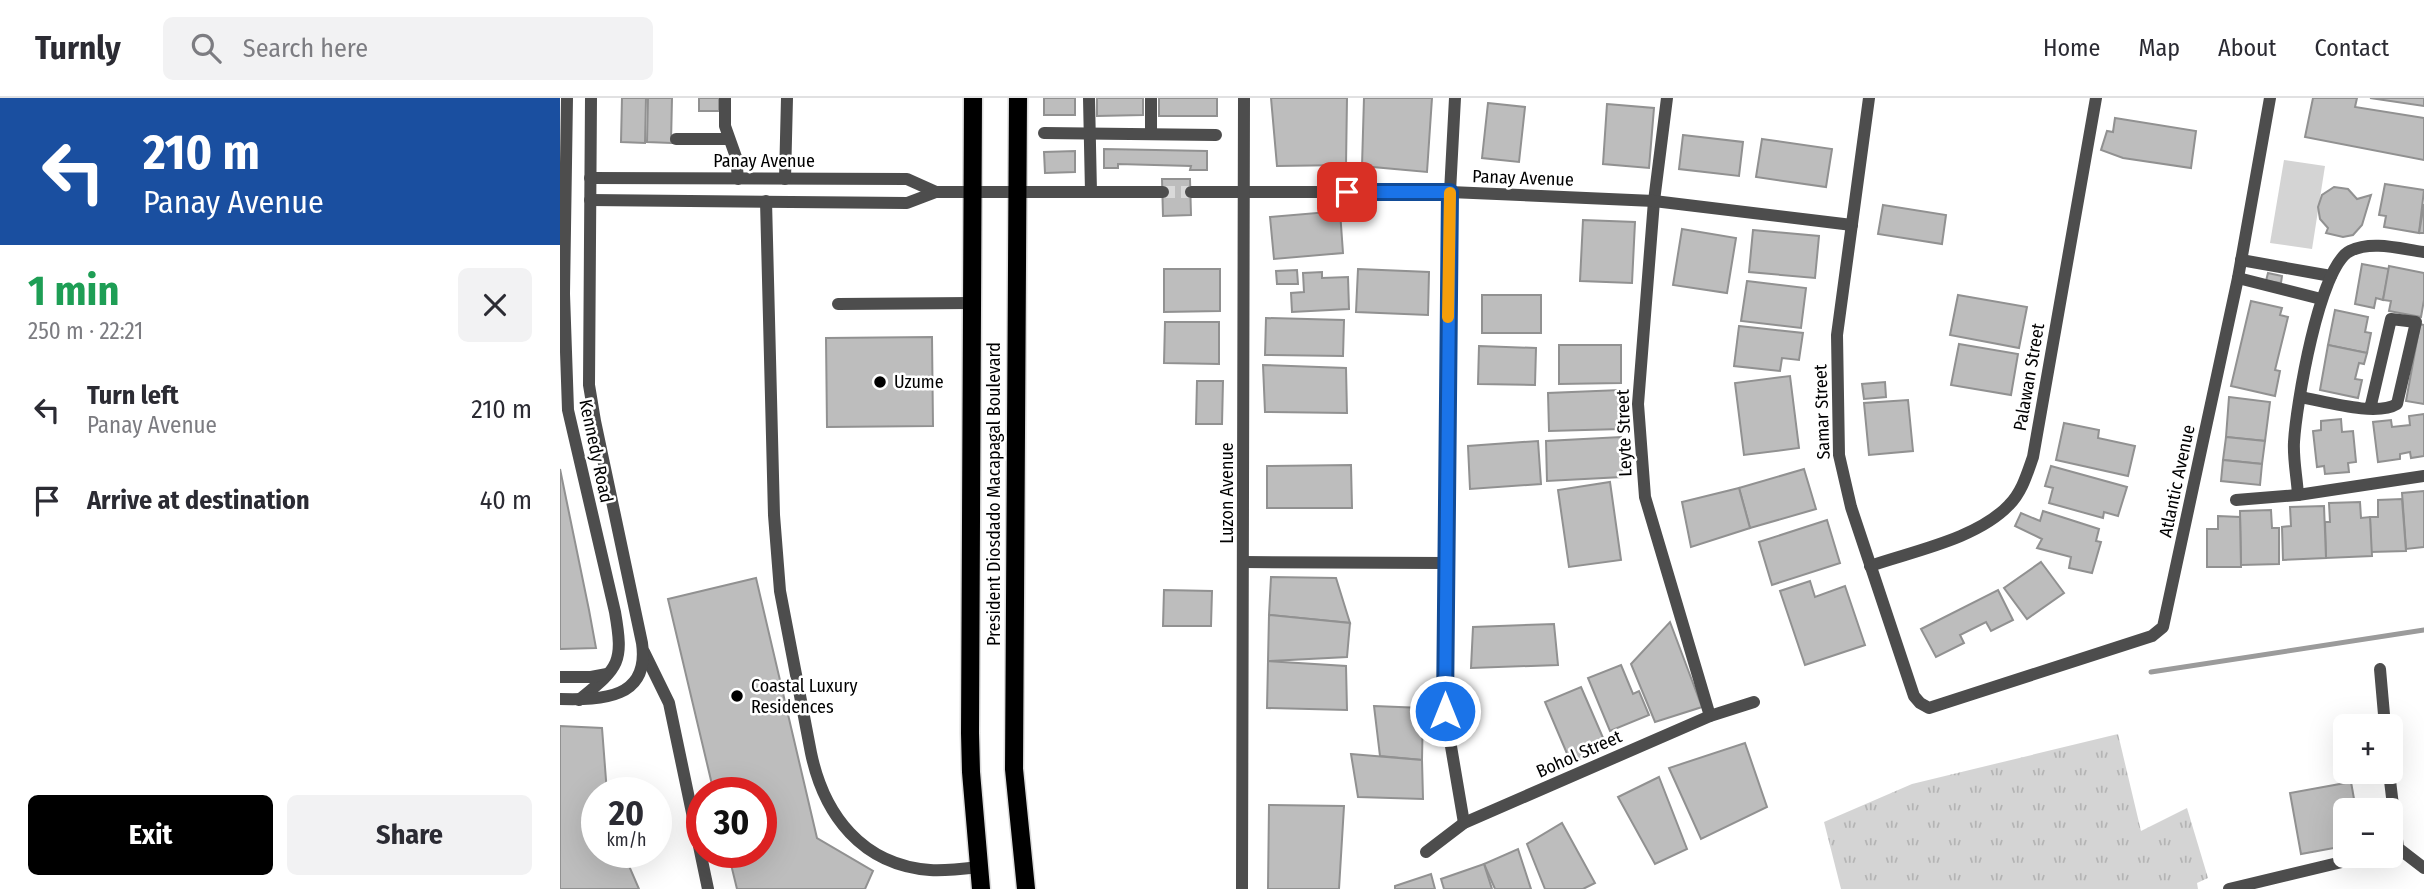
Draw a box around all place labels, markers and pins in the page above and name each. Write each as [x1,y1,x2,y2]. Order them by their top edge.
pin [1317,162,1377,222]
place label: Uzume [894,371,944,393]
marker: Uzume [872,374,888,390]
place label: Coastal Luxury Residences [751,675,857,718]
marker: Coastal Luxury Residences [729,688,745,704]

